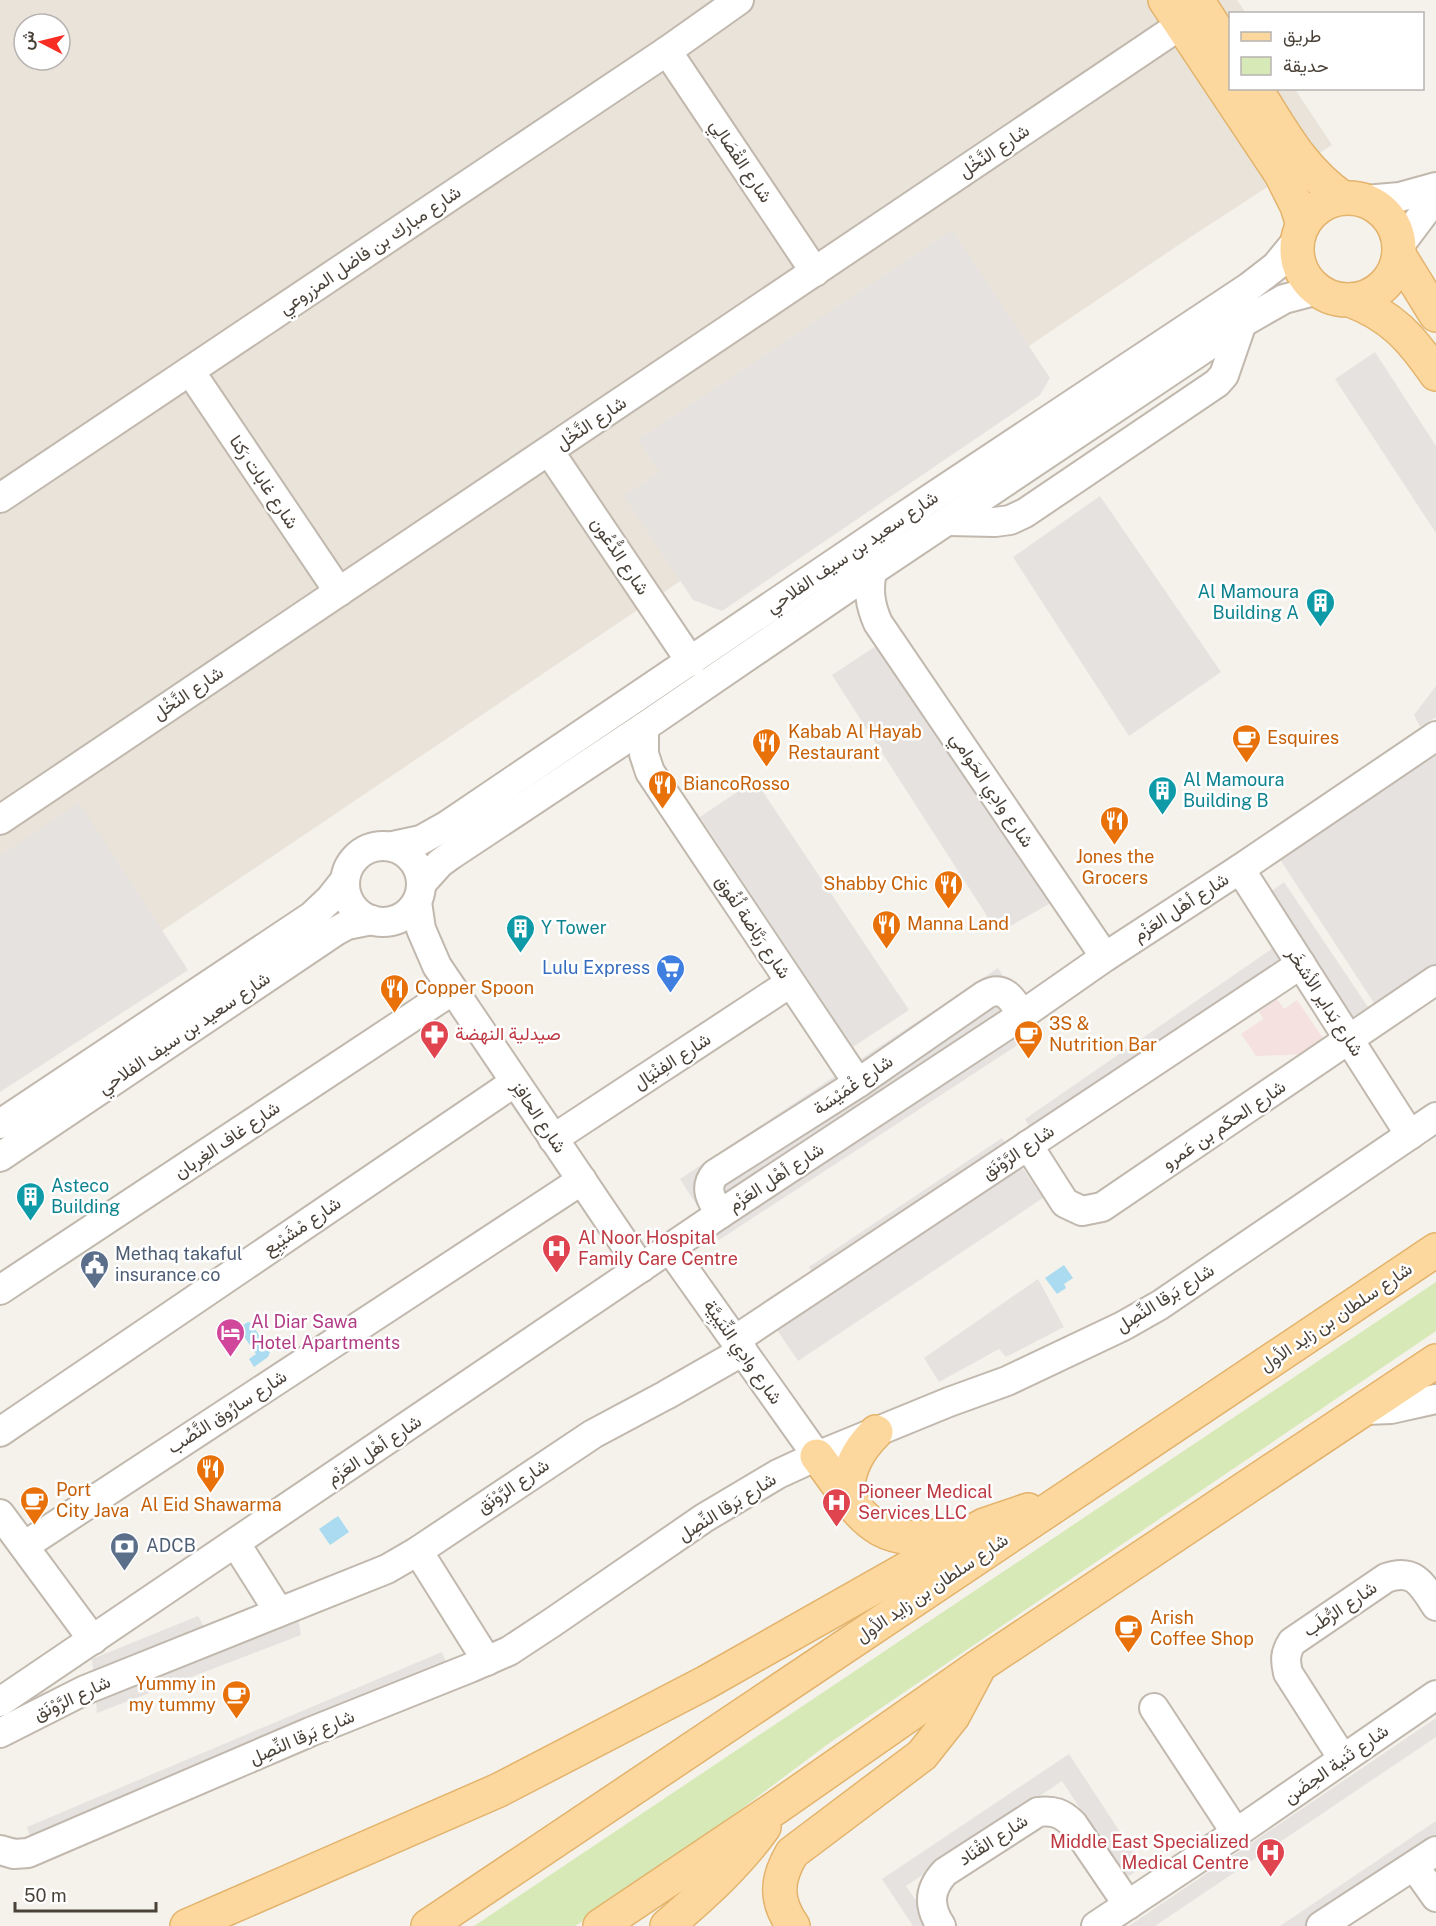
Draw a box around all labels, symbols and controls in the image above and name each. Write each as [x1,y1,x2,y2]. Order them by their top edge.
north arrow [12,12,72,72]
legend [1229,12,1424,90]
text: طريق [1283,25,1321,47]
text: ش [17,30,38,51]
text: حديقة [1283,55,1329,76]
street label: شارع القْصَالِي [702,115,777,209]
street label: شارع النَّخْل [954,119,1034,183]
street label: شارع مبارك بن فاضل المزروعي [275,181,467,322]
street label: شارع النَّخْل [551,391,631,455]
street label: شارع غابات رَكنا [224,431,303,534]
street label: شارع سعيد بن سيف الفلاحي [762,486,945,621]
street label: شارع الدُّعُون [585,512,655,600]
place label: Al Mamoura Building A [1198,581,1299,623]
building icon: Al Mamoura Building A [1304,586,1336,628]
street label: شارع النَّخْل [148,661,228,725]
place label: Kabab Al Hayab Restaurant [788,721,922,763]
cafe icon: Esquires [1230,722,1262,764]
restaurant icon: Kabab Al Hayab Restaurant [751,726,783,768]
place label: Esquires [1267,727,1339,748]
street label: شارع وادِي الحَوامي [942,728,1039,854]
restaurant icon: BiancoRosso [646,768,678,810]
place label: Al Mamoura Building B [1183,769,1284,811]
place label: BiancoRosso [683,773,790,794]
building icon: Al Mamoura Building B [1146,774,1178,816]
restaurant icon: Jones the Grocers [1099,804,1131,846]
place label: Jones the Grocers [1076,846,1154,888]
restaurant icon: Shabby Chic [933,868,965,910]
street label: شارع أهْل العَزْم [1129,868,1233,947]
street label: شارع رَبَّاضة لُفُوق [710,871,796,983]
place label: Shabby Chic [823,873,928,894]
restaurant icon: Manna Land [870,908,902,950]
building icon: Y Tower [504,912,536,954]
place label: Manna Land [907,913,1009,934]
place label: Y Tower [541,917,607,938]
street label: شارع بَداير الأشخَر [1280,943,1368,1061]
supermarket icon: Lulu Express [655,952,687,994]
place label: Lulu Express [542,957,650,978]
street label: شارع سعيد بن سيف الفلاحي [94,967,277,1102]
restaurant icon: Copper Spoon [378,972,410,1014]
place label: Copper Spoon [415,977,534,998]
place label: 3S & Nutrition Bar [1049,1013,1157,1055]
pharmacy icon: صيدلية النهضة [418,1018,450,1060]
cafe icon: 3S & Nutrition Bar [1012,1018,1044,1060]
place label: صيدلية النهضة [455,1023,561,1045]
street label: شارع الفِنْيَال [629,1028,715,1095]
street label: شارع غْمَيْسَة [809,1050,898,1120]
street label: شارع الحافِز [506,1076,571,1158]
street label: شارع الحكَم بن عَمرو [1158,1076,1291,1175]
street label: شارع غاف الغِربان [170,1096,285,1184]
street label: شارع الرَّوْنَق [978,1120,1059,1185]
street label: شارع أهْل العَزْم [724,1138,828,1217]
place label: Asteco Building [51,1175,120,1217]
building icon: Asteco Building [14,1180,46,1222]
street label: شارع مْشَيْبِع [259,1192,347,1262]
place label: Al Noor Hospital Family Care Centre [578,1227,738,1269]
hospital icon: Al Noor Hospital Family Care Centre [541,1232,573,1274]
place label: Methaq takaful insurance co [115,1243,243,1285]
public building icon: Methaq takaful insurance co [78,1248,110,1290]
street label: شارع سلطان بن زايد الأول [1256,1258,1417,1377]
street label: شارع بَرقا النِّصِل [1112,1259,1219,1338]
street label: شارع وادِي النِّيَبِيَّة [696,1296,787,1411]
place label: Al Diar Sawa Hotel Apartments [251,1311,400,1353]
hotel icon: Al Diar Sawa Hotel Apartments [214,1316,246,1358]
street label: شارع سارُوق النَّصُب [163,1365,291,1460]
street label: شارع أهْل العَزْم [322,1410,426,1491]
restaurant icon: Al Eid Shawarma [195,1452,227,1494]
street label: شارع الرَّوْنَق [473,1454,554,1519]
street label: شارع بَرقا النِّصِل [674,1468,781,1547]
place label: Port City Java [56,1479,129,1521]
place label: Pioneer Medical Services LLC [858,1481,993,1523]
cafe icon: Port City Java [19,1484,51,1526]
hospital icon: Pioneer Medical Services LLC [821,1486,853,1528]
place label: Al Eid Shawarma [140,1494,282,1515]
street label: شارع سلطان بن زايد الأول [852,1529,1013,1648]
bank icon: ADCB [109,1530,141,1572]
place label: ADCB [146,1535,196,1556]
street label: شارع الرُّطَب [1299,1576,1382,1642]
place label: Arish Coffee Shop [1150,1607,1254,1649]
cafe icon: Arish Coffee Shop [1113,1612,1145,1654]
street label: شارع الرَّوْنَق [30,1671,114,1726]
place label: Yummy in my tummy [129,1673,216,1715]
cafe icon: Yummy in my tummy [221,1678,253,1720]
street label: شارع بَرقا النِّصِل [246,1705,358,1770]
street label: شارع ثَنية الحِضَن [1279,1720,1393,1809]
street label: شارع القْنَاد [954,1809,1032,1871]
place label: Middle East Specialized Medical Centre [1050,1831,1249,1873]
hospital icon: Middle East Specialized Medical Centre [1254,1836,1286,1878]
scale bar [15,1875,156,1913]
text: 50 m [24,1885,67,1906]

